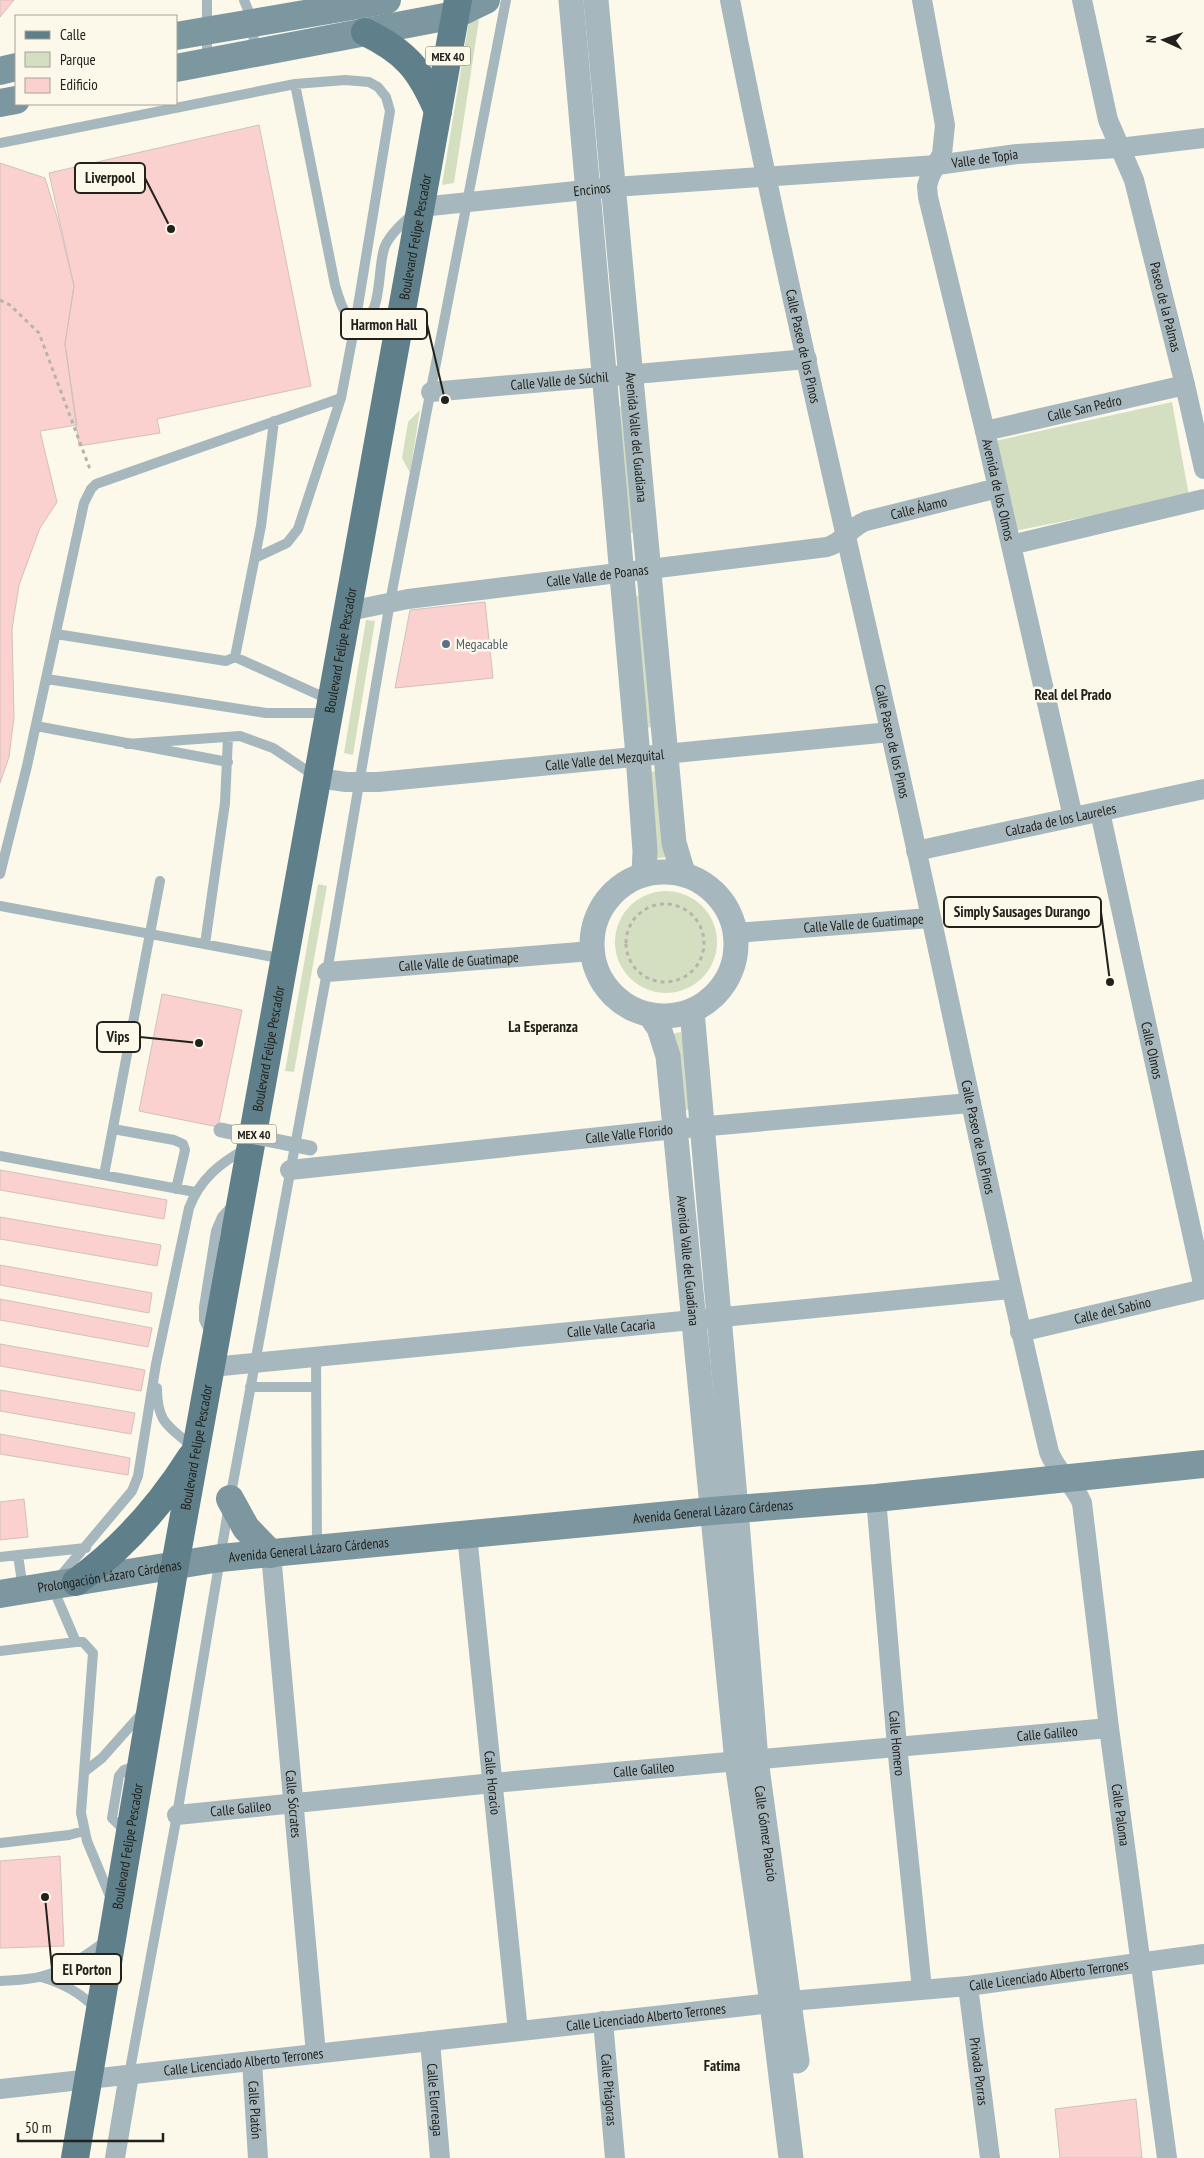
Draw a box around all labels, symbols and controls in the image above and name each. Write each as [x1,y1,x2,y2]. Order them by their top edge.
legend [15,15,178,105]
north arrow [1139,15,1189,65]
text: Calle [60,25,86,44]
text: N [1142,35,1160,44]
road number: MEX 40 [426,46,470,66]
text: Parque [60,50,96,69]
text: Edificio [60,75,98,94]
street label: Valle de Topia [949,145,1019,172]
callout: Liverpool [75,163,145,193]
text: Liverpool [85,168,135,187]
street label: Boulevard Felipe Pescador [395,173,435,301]
street label: Encinos [573,178,612,200]
street label: Paseo de la Palmas [1146,260,1185,354]
street label: Calle Paseo de los Pinos [782,288,825,405]
callout: Harmon Hall [341,309,427,339]
text: Harmon Hall [351,315,418,334]
street label: Calle Valle de Súchil [510,367,610,394]
street label: Avenida Valle del Guadiana [621,371,651,503]
street label: Calle San Pedro [1046,391,1123,425]
street label: Avenida de los Olmos [978,437,1019,543]
street label: Calle Álamo [889,492,949,524]
street label: Calle Valle de Poanas [545,560,650,591]
street label: Boulevard Felipe Pescador [320,586,361,714]
place label: Megacable [456,635,508,653]
marker: Megacable [440,638,452,650]
street label: Calle Paseo de los Pinos [871,683,914,800]
district label: Real del Prado [1035,685,1112,704]
street label: Calle Valle del Mezquital [544,745,666,775]
street label: Calzada de los Laureles [1004,799,1118,841]
callout: Simply Sausages Durango [944,897,1101,927]
text: Simply Sausages Durango [954,902,1091,921]
street label: Calle Valle de Guatimape [803,909,925,937]
street label: Calle Valle de Guatimape [398,948,520,975]
street label: Boulevard Felipe Pescador [248,984,289,1113]
district label: La Esperanza [508,1017,578,1036]
street label: Calle Olmos [1137,1020,1167,1081]
callout: Vips [97,1022,140,1052]
text: Vips [106,1027,129,1046]
street label: Calle Paseo de los Pinos [957,1078,999,1196]
street label: Calle Valle Florido [584,1120,674,1147]
road number: MEX 40 [232,1124,276,1144]
street label: Avenida Valle del Guadiana [673,1195,703,1327]
street label: Calle del Sabino [1072,1293,1153,1328]
street label: Calle Valle Cacaria [566,1315,656,1341]
street label: Boulevard Felipe Pescador [176,1383,216,1512]
street label: Avenida General Lázaro Cárdenas [632,1496,794,1528]
street label: Avenida General Lázaro Cárdenas [228,1533,390,1566]
street label: Prolongación Lázaro Cárdenas [36,1555,183,1597]
street label: Calle Homero [885,1710,909,1777]
street label: Calle Galileo [1016,1722,1078,1745]
street label: Calle Horacio [480,1750,505,1816]
street label: Calle Galileo [613,1758,675,1781]
street label: Calle Sócrates [281,1769,306,1839]
street label: Boulevard Felipe Pescador [108,1782,147,1911]
street label: Calle Paloma [1108,1783,1134,1847]
street label: Calle Gómez Palacio [751,1784,781,1883]
street label: Calle Galileo [209,1797,272,1821]
callout: El Porton [52,1954,121,1984]
street label: Calle Licenciado Alberto Terrones [968,1955,1130,1995]
text: El Porton [62,1960,112,1979]
street label: Calle Licenciado Alberto Terrones [565,1999,727,2035]
street label: Privada Porras [966,2036,992,2107]
street label: Calle Licenciado Alberto Terrones [163,2044,325,2080]
street label: Calle Pitágoras [597,2053,621,2127]
district label: Fatima [704,2056,740,2075]
street label: Calle Elorreaga [423,2063,447,2137]
street label: Calle Platón [244,2080,266,2140]
scale bar [18,2110,162,2142]
text: 50 m [25,2118,51,2137]

